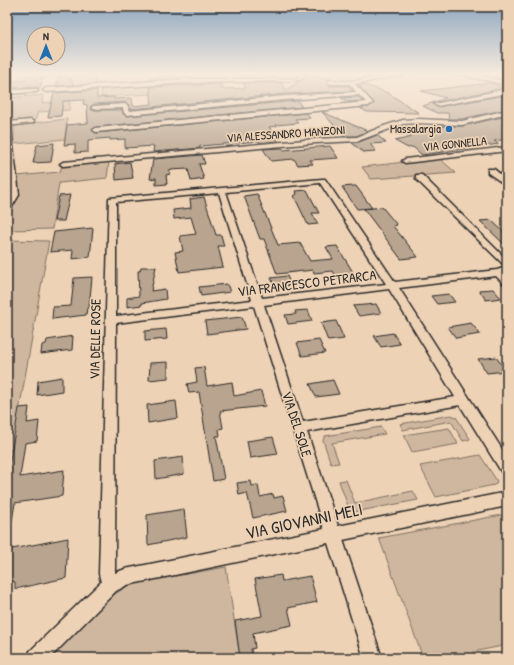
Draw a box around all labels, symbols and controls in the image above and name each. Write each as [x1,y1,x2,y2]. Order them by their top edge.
north arrow [26,26,66,66]
text: N [43,29,49,43]
place label: Massalargia [390,120,441,137]
street label: VIA ALESSANDRO MANZONI [226,121,346,146]
marker: Massalargia [444,124,454,134]
street label: VIA GONNELLA [422,132,488,155]
street label: VIA FRANCESCO PETRARCA [237,265,378,300]
street label: VIA DELLE ROSE [84,299,105,379]
street label: VIA DEL SOLE [278,389,317,459]
street label: VIA GIOVANNI MELI [243,497,365,544]

